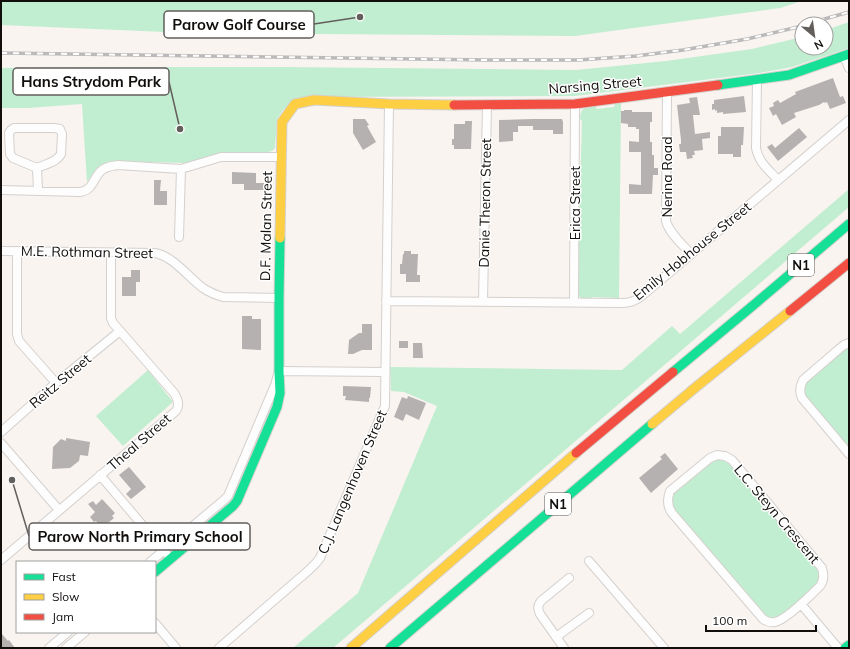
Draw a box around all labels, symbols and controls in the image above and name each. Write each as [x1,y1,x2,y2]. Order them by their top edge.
callout: Parow Golf Course [164,11,314,38]
text: Parow Golf Course [172,15,306,34]
north arrow [794,16,834,56]
text: N [812,37,826,53]
callout: Hans Strydom Park [13,68,169,95]
text: Hans Strydom Park [21,72,162,91]
street label: Narsing Street [548,72,642,98]
street label: Nerina Road [658,136,676,218]
street label: Danie Theron Street [475,138,495,268]
street label: Erica Street [566,166,584,240]
street label: D.F. Malan Street [256,171,276,281]
street label: Emily Hobhouse Street [629,198,755,304]
street label: M.E. Rothman Street [21,242,153,262]
road number: N1 [788,254,814,276]
street label: Reitz Street [25,350,95,412]
street label: C.J. Langenhoven Street [313,407,391,557]
street label: Theal Street [104,409,175,475]
street label: L.C. Steyn Crescent [730,461,824,567]
road number: N1 [545,493,571,515]
callout: Parow North Primary School [29,523,250,550]
text: Parow North Primary School [37,527,243,546]
legend [16,561,156,633]
text: Fast [52,569,76,584]
text: Slow [52,589,80,604]
scale bar [706,607,816,633]
text: Jam [52,609,74,624]
text: 100 m [712,613,747,628]

